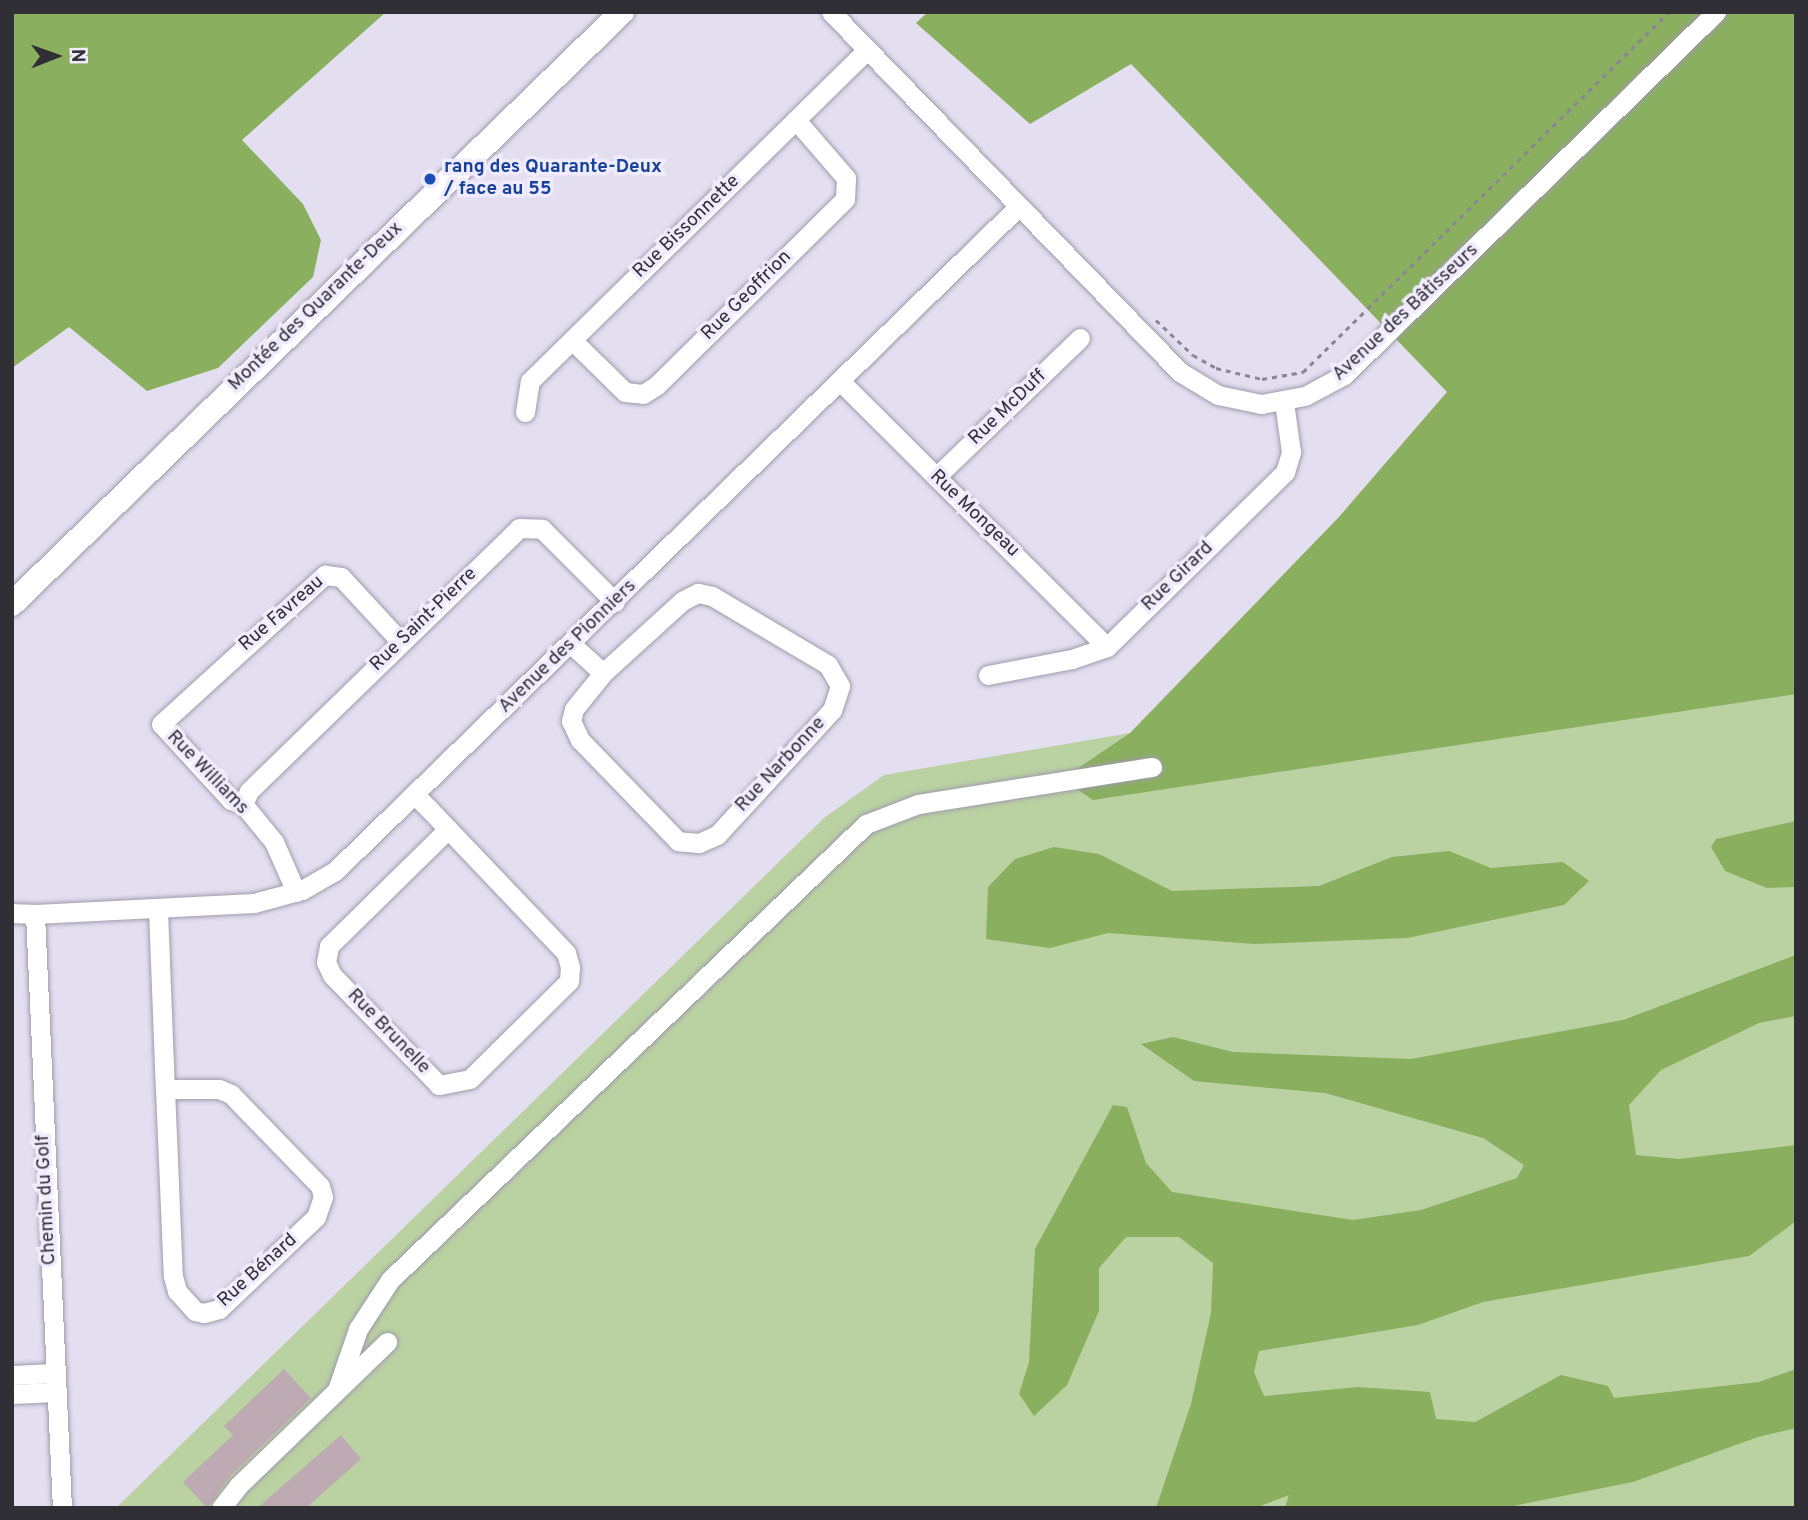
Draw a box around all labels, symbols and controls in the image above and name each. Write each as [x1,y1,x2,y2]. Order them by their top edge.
north arrow [21,21,91,91]
text: N [65,49,89,63]
place label: rang des Quarante-Deux / face au 55 [444,157,662,201]
street label: Rue Bissonnette [629,170,745,284]
marker: rang des Quarante-Deux / face au 55 [422,171,438,187]
street label: Montée des Quarante-Deux [224,218,408,396]
street label: Avenue des Bâtisseurs [1328,240,1484,386]
street label: Rue Geoffrion [697,246,797,346]
street label: Rue McDuff [965,365,1051,451]
street label: Rue Mongeau [924,466,1024,562]
street label: Rue Girard [1138,537,1218,617]
street label: Rue Saint-Pierre [366,563,482,677]
street label: Rue Favreau [235,571,329,657]
street label: Avenue des Pionniers [494,575,642,719]
street label: Rue Narbonne [731,713,831,817]
street label: Rue Williams [161,726,253,820]
street label: Rue Brunelle [342,985,434,1079]
street label: Chemin du Golf [32,1134,62,1266]
street label: Rue Bénard [214,1229,302,1313]

